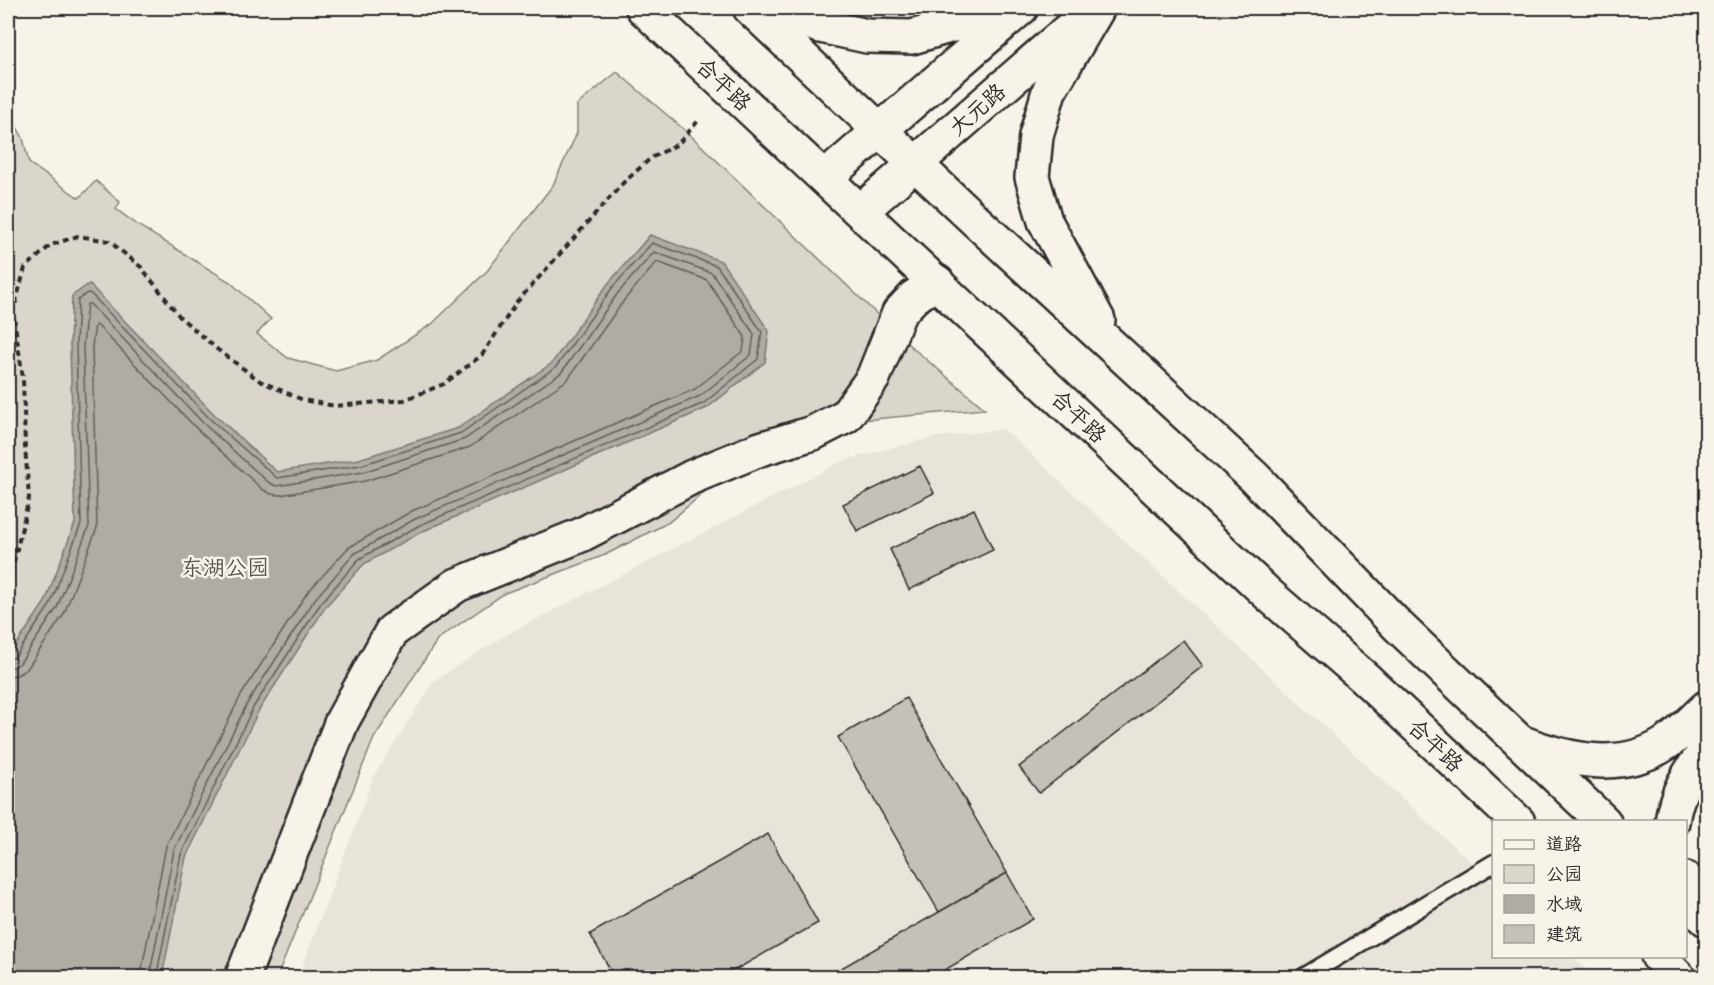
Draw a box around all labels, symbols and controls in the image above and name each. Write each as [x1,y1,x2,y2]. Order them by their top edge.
street label: 合平路 [688,53,756,119]
street label: 大元路 [945,79,1013,143]
street label: 合平路 [1043,385,1111,451]
park label: 东湖公园 [181,557,269,584]
street label: 合平路 [1400,714,1468,780]
legend [1492,820,1687,958]
text: 道路 [1546,835,1582,857]
text: 公园 [1546,865,1582,887]
text: 水域 [1546,895,1582,917]
text: 建筑 [1546,925,1582,947]

